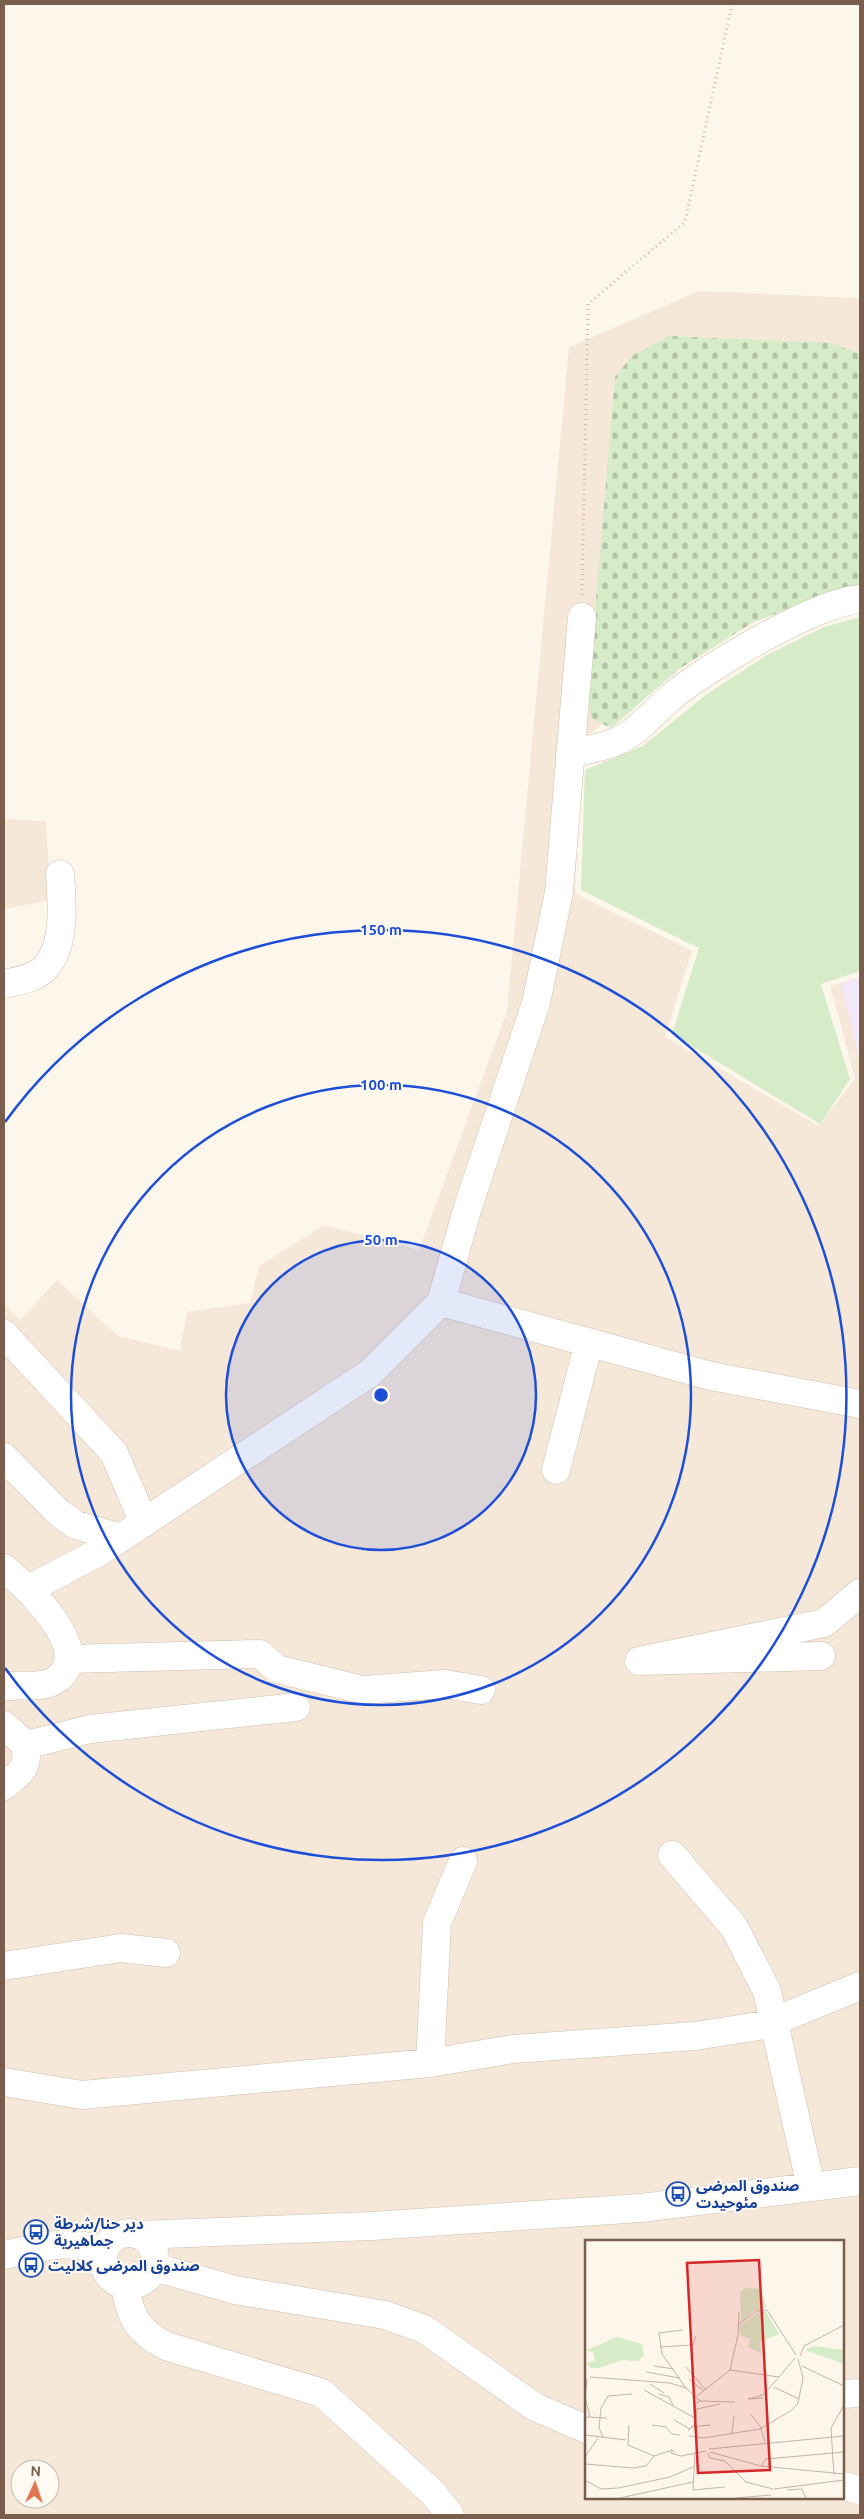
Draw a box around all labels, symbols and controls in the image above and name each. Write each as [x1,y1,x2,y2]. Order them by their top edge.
text: 150 m [360,921,402,938]
text: 100 m [360,1076,402,1093]
text: 50 m [364,1231,398,1248]
centre of rings [372,1386,390,1404]
place label: صندوق المرضى مئوحيدت [696,2177,800,2212]
bus stop icon: صندوق المرضى مئوحيدت [665,2181,691,2207]
place label: دير حنا/شرطة جماهيرية [54,2215,144,2250]
bus stop icon: دير حنا/شرطة جماهيرية [23,2219,49,2245]
inset map [585,2240,844,2499]
bus stop icon: صندوق المرضى كلاليت [18,2252,44,2278]
place label: صندوق المرضى كلاليت [48,2257,200,2275]
north arrow [10,2459,60,2509]
text: N [30,2463,41,2479]

